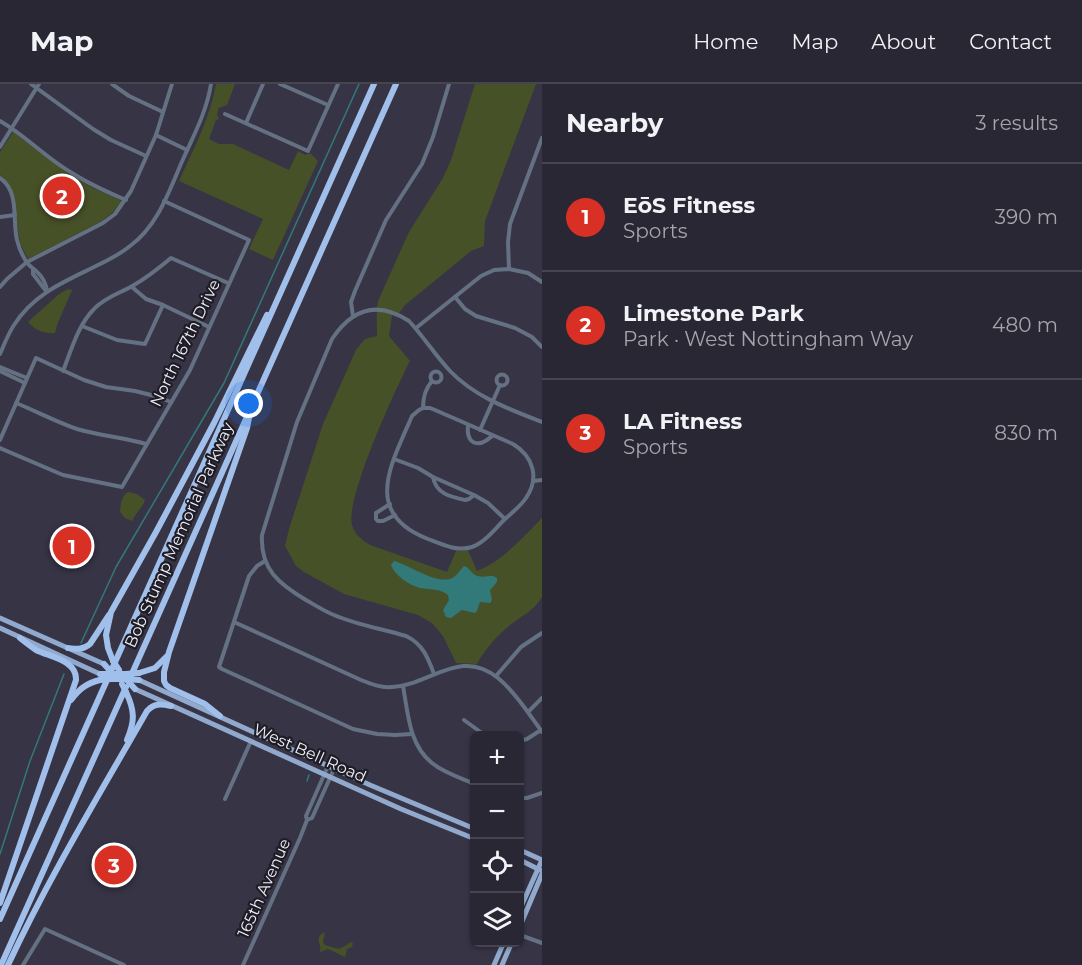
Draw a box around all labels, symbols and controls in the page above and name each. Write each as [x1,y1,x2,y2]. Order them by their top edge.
text: Map [30,24,93,58]
text: Home [693,29,758,54]
text: Map [791,29,838,54]
text: About [871,29,936,54]
text: Contact [969,29,1052,54]
text: Nearby [566,107,663,139]
text: 3 results [975,111,1058,135]
pin: 2 [42,174,82,218]
text: EōS Fitness [623,192,755,219]
text: 1 [582,205,589,229]
text: 390 m [995,205,1058,229]
text: Sports [623,219,688,243]
street label: North 167th Drive [146,276,224,410]
text: Limestone Park [623,300,804,327]
text: 2 [580,313,591,337]
text: 480 m [992,313,1058,337]
text: Park · West Nottingham Way [623,327,913,351]
your location [234,389,263,418]
text: LA Fitness [623,408,742,435]
street label: Bob Stump Memorial Parkway [121,419,238,651]
text: 3 [580,421,591,445]
text: 830 m [994,421,1058,445]
text: Sports [623,435,688,459]
pin: 1 [52,524,92,568]
street label: West Bell Road [251,720,369,786]
map controls [470,731,524,947]
button: + [470,731,524,785]
button: − [470,785,524,839]
street label: 165th Avenue [234,836,294,940]
button: locate [470,839,524,893]
pin: 3 [94,842,134,888]
button: layers [470,893,524,947]

